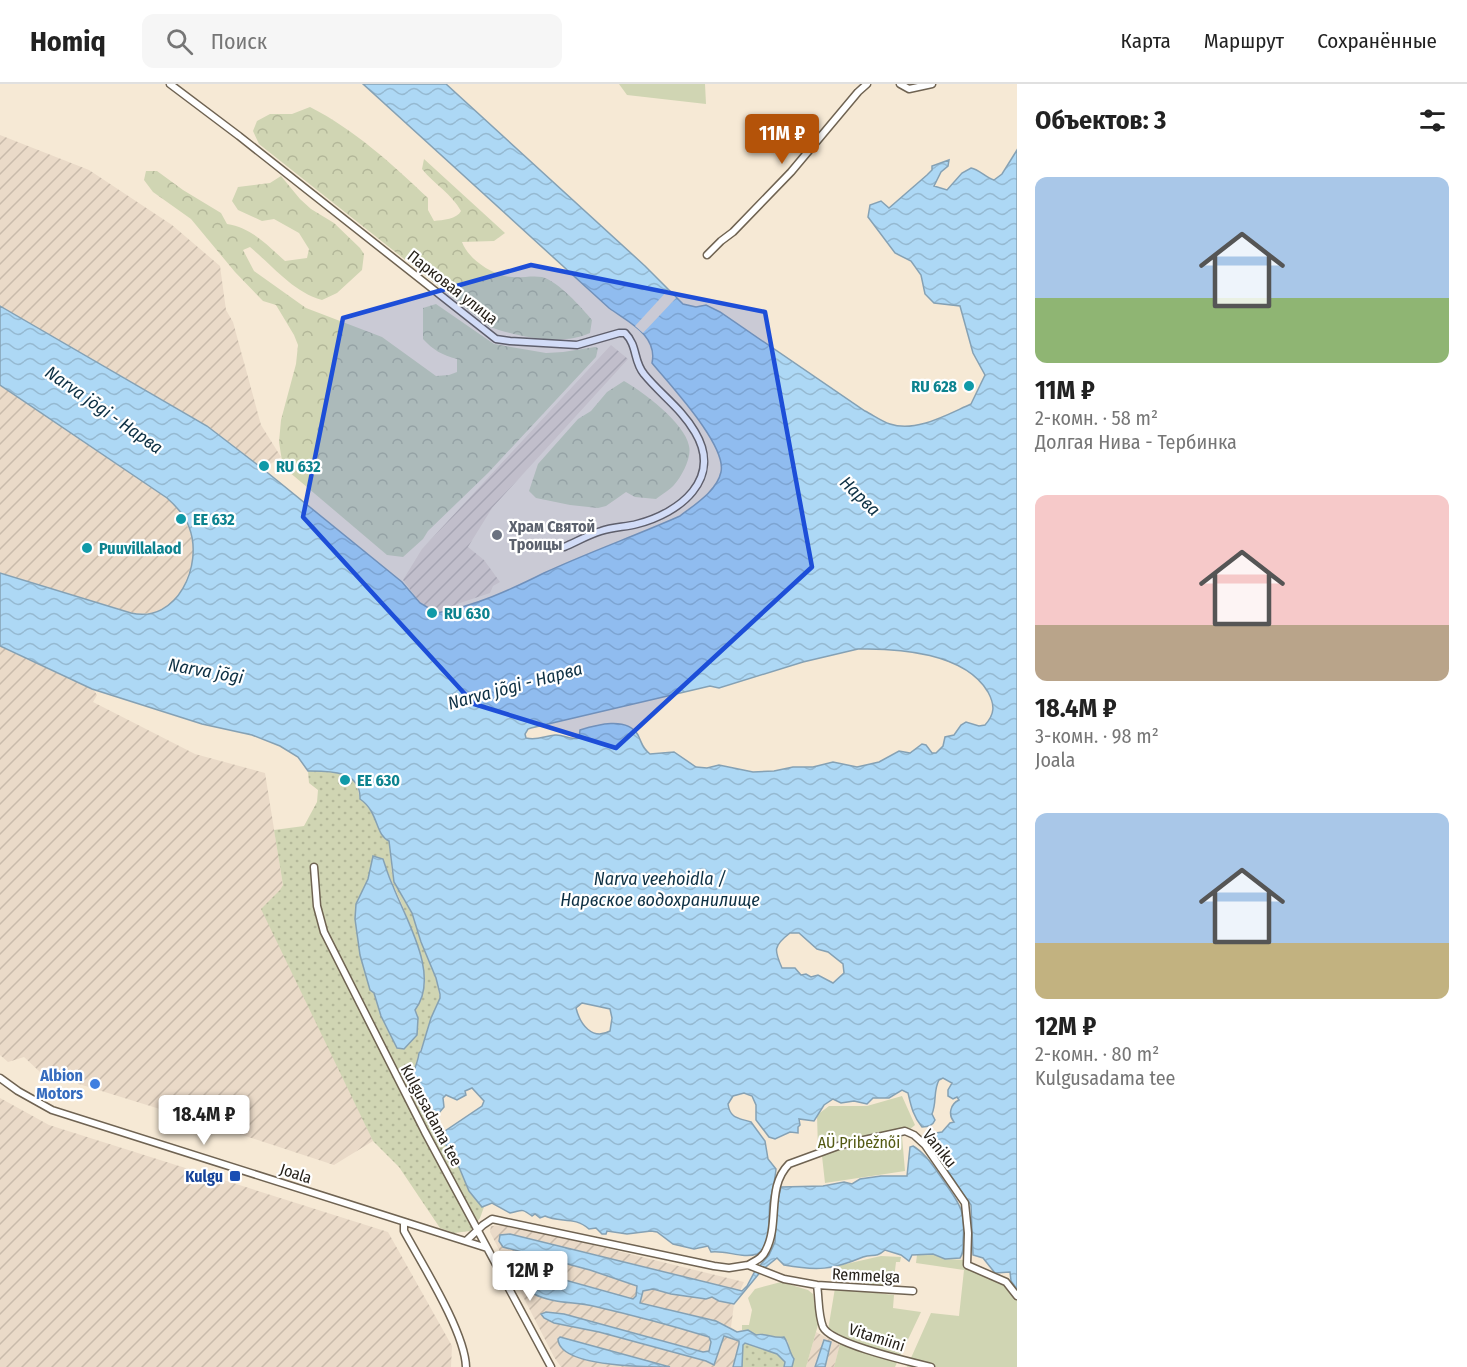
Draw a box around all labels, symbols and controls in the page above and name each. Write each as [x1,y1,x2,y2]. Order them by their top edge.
search box [142,14,562,68]
text: Homiq [30,25,106,58]
icon: search [163,25,196,58]
text: Поиск [211,28,267,55]
text: Карта [1121,28,1171,54]
text: Маршрут [1204,28,1284,54]
text: Сохранённые [1317,28,1437,54]
icon: filters [1416,104,1449,137]
text: Объектов: 3 [1035,105,1166,136]
pin: 11M ₽ [740,114,824,165]
text: 11M ₽ [759,121,805,145]
icon: home [1188,216,1296,324]
street label: Парковая улица [404,246,502,329]
water label: Narva jõgi - Нарва [41,361,167,459]
text: 11M ₽ [1035,375,1095,406]
place label: RU 628 [911,377,958,396]
marker: RU 628 [962,379,976,393]
text: 2-комн. · 58 m² [1035,406,1158,430]
text: Долгая Нива - Тербинка [1035,430,1237,454]
place label: RU 632 [276,457,321,476]
marker: RU 632 [257,459,271,473]
water label: Нарва [835,472,885,520]
place label: EE 632 [193,510,235,529]
marker: EE 632 [174,512,188,526]
place label: Храм Святой Троицы [508,517,595,554]
marker: Храм Святой Троицы [490,528,504,542]
icon: home [1188,534,1296,642]
place label: Puuvillalaod [99,539,182,558]
marker: Puuvillalaod [80,541,94,555]
place label: RU 630 [444,604,490,623]
marker: RU 630 [425,606,439,620]
water label: Narva jõgi [167,654,246,688]
water label: Narva jõgi - Нарва [445,657,585,715]
text: 18.4M ₽ [1035,693,1117,724]
text: 3-комн. · 98 m² [1035,724,1159,748]
text: Joala [1035,748,1075,772]
place label: EE 630 [357,771,400,790]
marker: EE 630 [338,773,352,787]
icon: home [1188,852,1296,960]
water label: Narva veehoidla / Нарвское водохранилище [560,868,760,911]
text: 12M ₽ [1035,1011,1096,1042]
text: 2-комн. · 80 m² [1035,1042,1159,1066]
street label: Kulgusadama tee [397,1061,466,1169]
place label: Albion Motors [36,1066,83,1103]
text: Kulgusadama tee [1035,1066,1175,1090]
marker: Albion Motors [88,1077,102,1091]
pin: 18.4M ₽ [149,1095,259,1146]
text: 18.4M ₽ [173,1102,235,1126]
street label: Vaniku [919,1125,961,1171]
park label: AÜ Pribežnõi [818,1133,900,1152]
street label: Joala [278,1159,314,1188]
place label: Kulgu [185,1167,223,1186]
marker: Kulgu [228,1169,242,1183]
pin: 12M ₽ [488,1251,572,1302]
text: 12M ₽ [506,1258,554,1282]
street label: Remmelga [831,1264,901,1287]
street label: Vitamiini [846,1319,907,1355]

